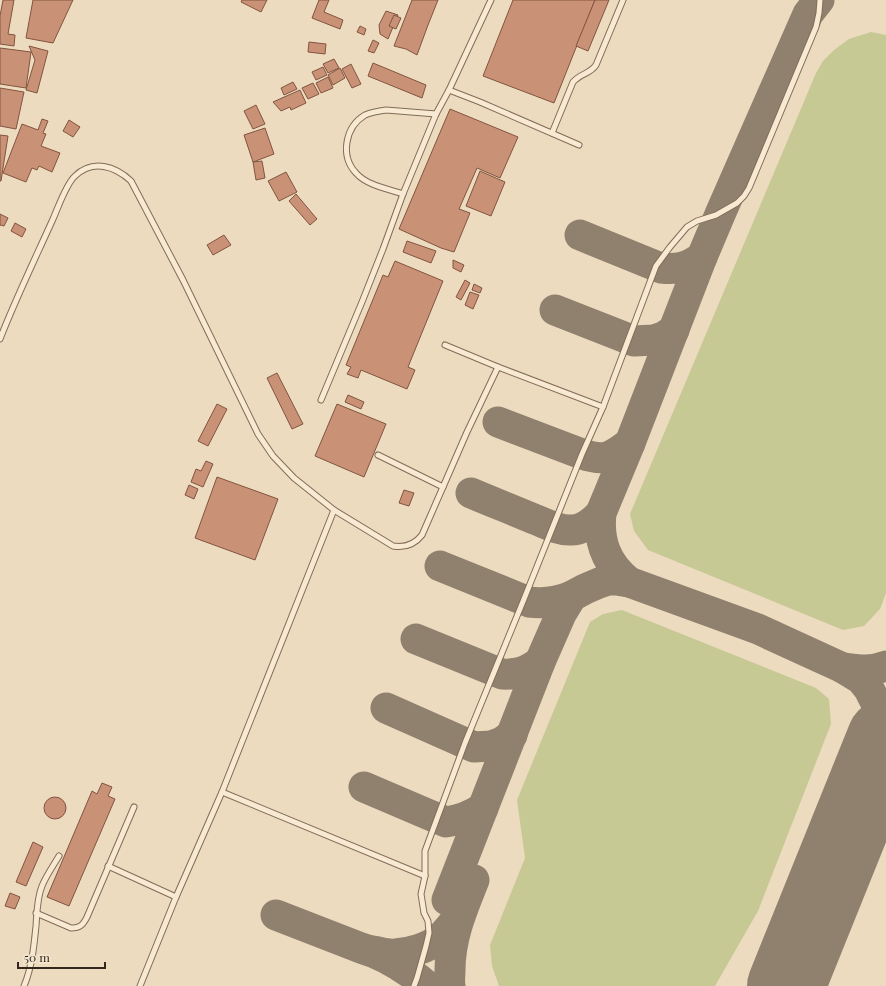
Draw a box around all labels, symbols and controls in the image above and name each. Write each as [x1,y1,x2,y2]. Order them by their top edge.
scale bar [18,944,105,970]
text: 50 m [24,949,50,965]

